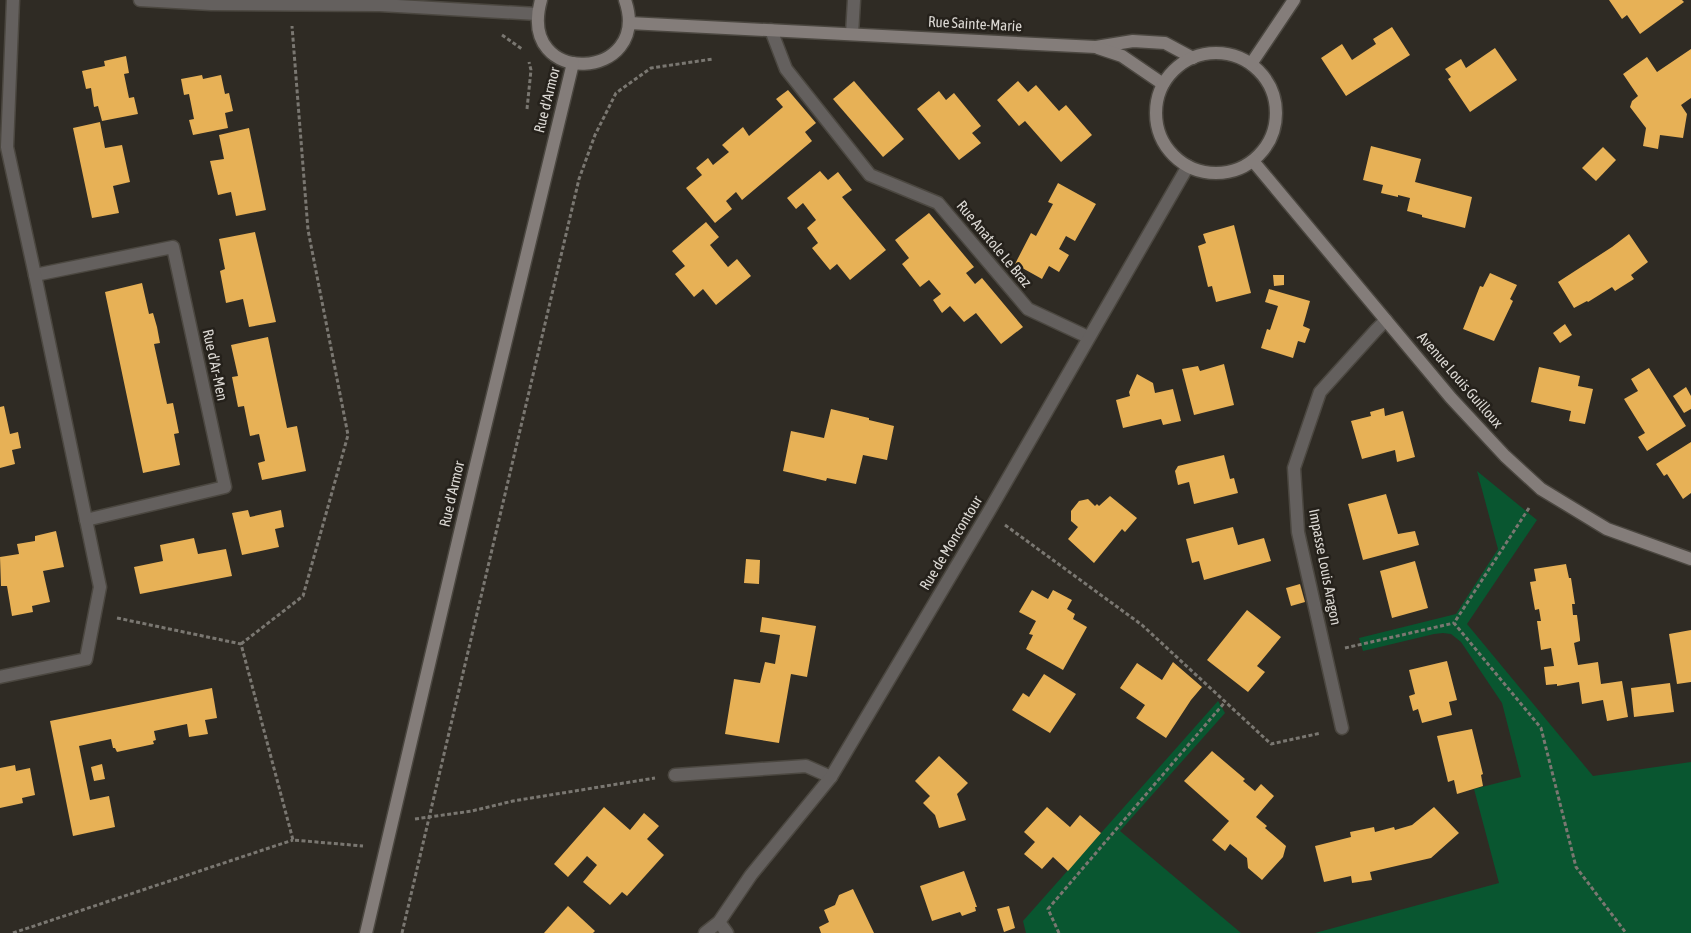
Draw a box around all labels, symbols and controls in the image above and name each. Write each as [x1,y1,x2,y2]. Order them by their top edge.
street label: Rue Sainte-Marie [928,13,1023,34]
street label: Rue d'Armor [530,65,563,135]
street label: Rue Anatole Le Braz [953,197,1036,291]
street label: Rue d'Ar-Men [200,328,231,402]
street label: Avenue Louis Guilloux [1414,328,1507,431]
street label: Rue d'Armor [436,459,467,529]
street label: Rue de Moncontour [916,492,986,593]
street label: Impasse Louis Aragon [1306,507,1345,626]

